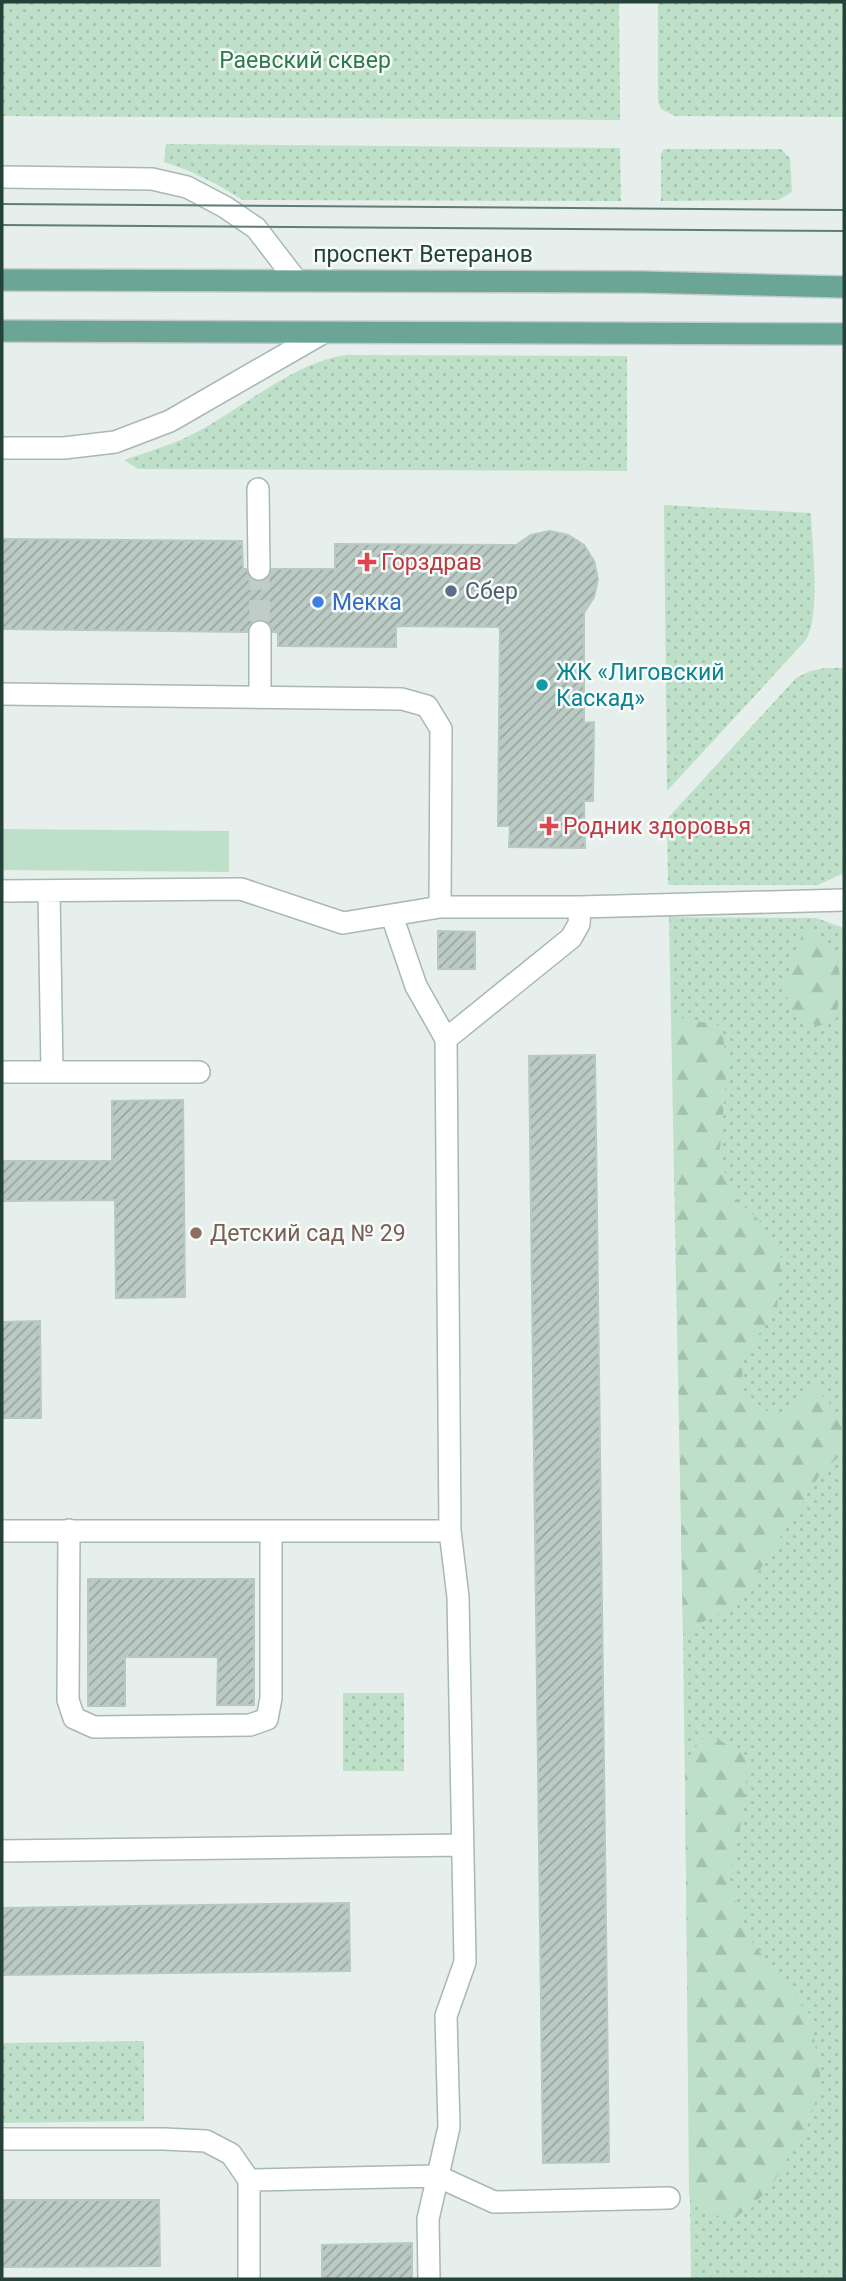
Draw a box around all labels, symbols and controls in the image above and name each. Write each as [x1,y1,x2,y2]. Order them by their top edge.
park label: Раевский сквер [219,47,391,74]
street label: проспект Ветеранов [313,241,533,268]
place label: Горздрав [381,549,482,576]
marker: Горздрав [359,554,375,570]
place label: Сбер [465,578,518,605]
marker: Сбер [443,583,459,599]
place label: Мекка [332,589,402,616]
marker: Мекка [310,594,326,610]
place label: ЖК «Лиговский Каскад» [556,659,724,712]
marker: ЖК «Лиговский Каскад» [534,677,550,693]
place label: Родник здоровья [563,813,751,840]
marker: Родник здоровья [541,818,557,834]
place label: Детский сад № 29 [210,1220,406,1247]
marker: Детский сад № 29 [188,1225,204,1241]

